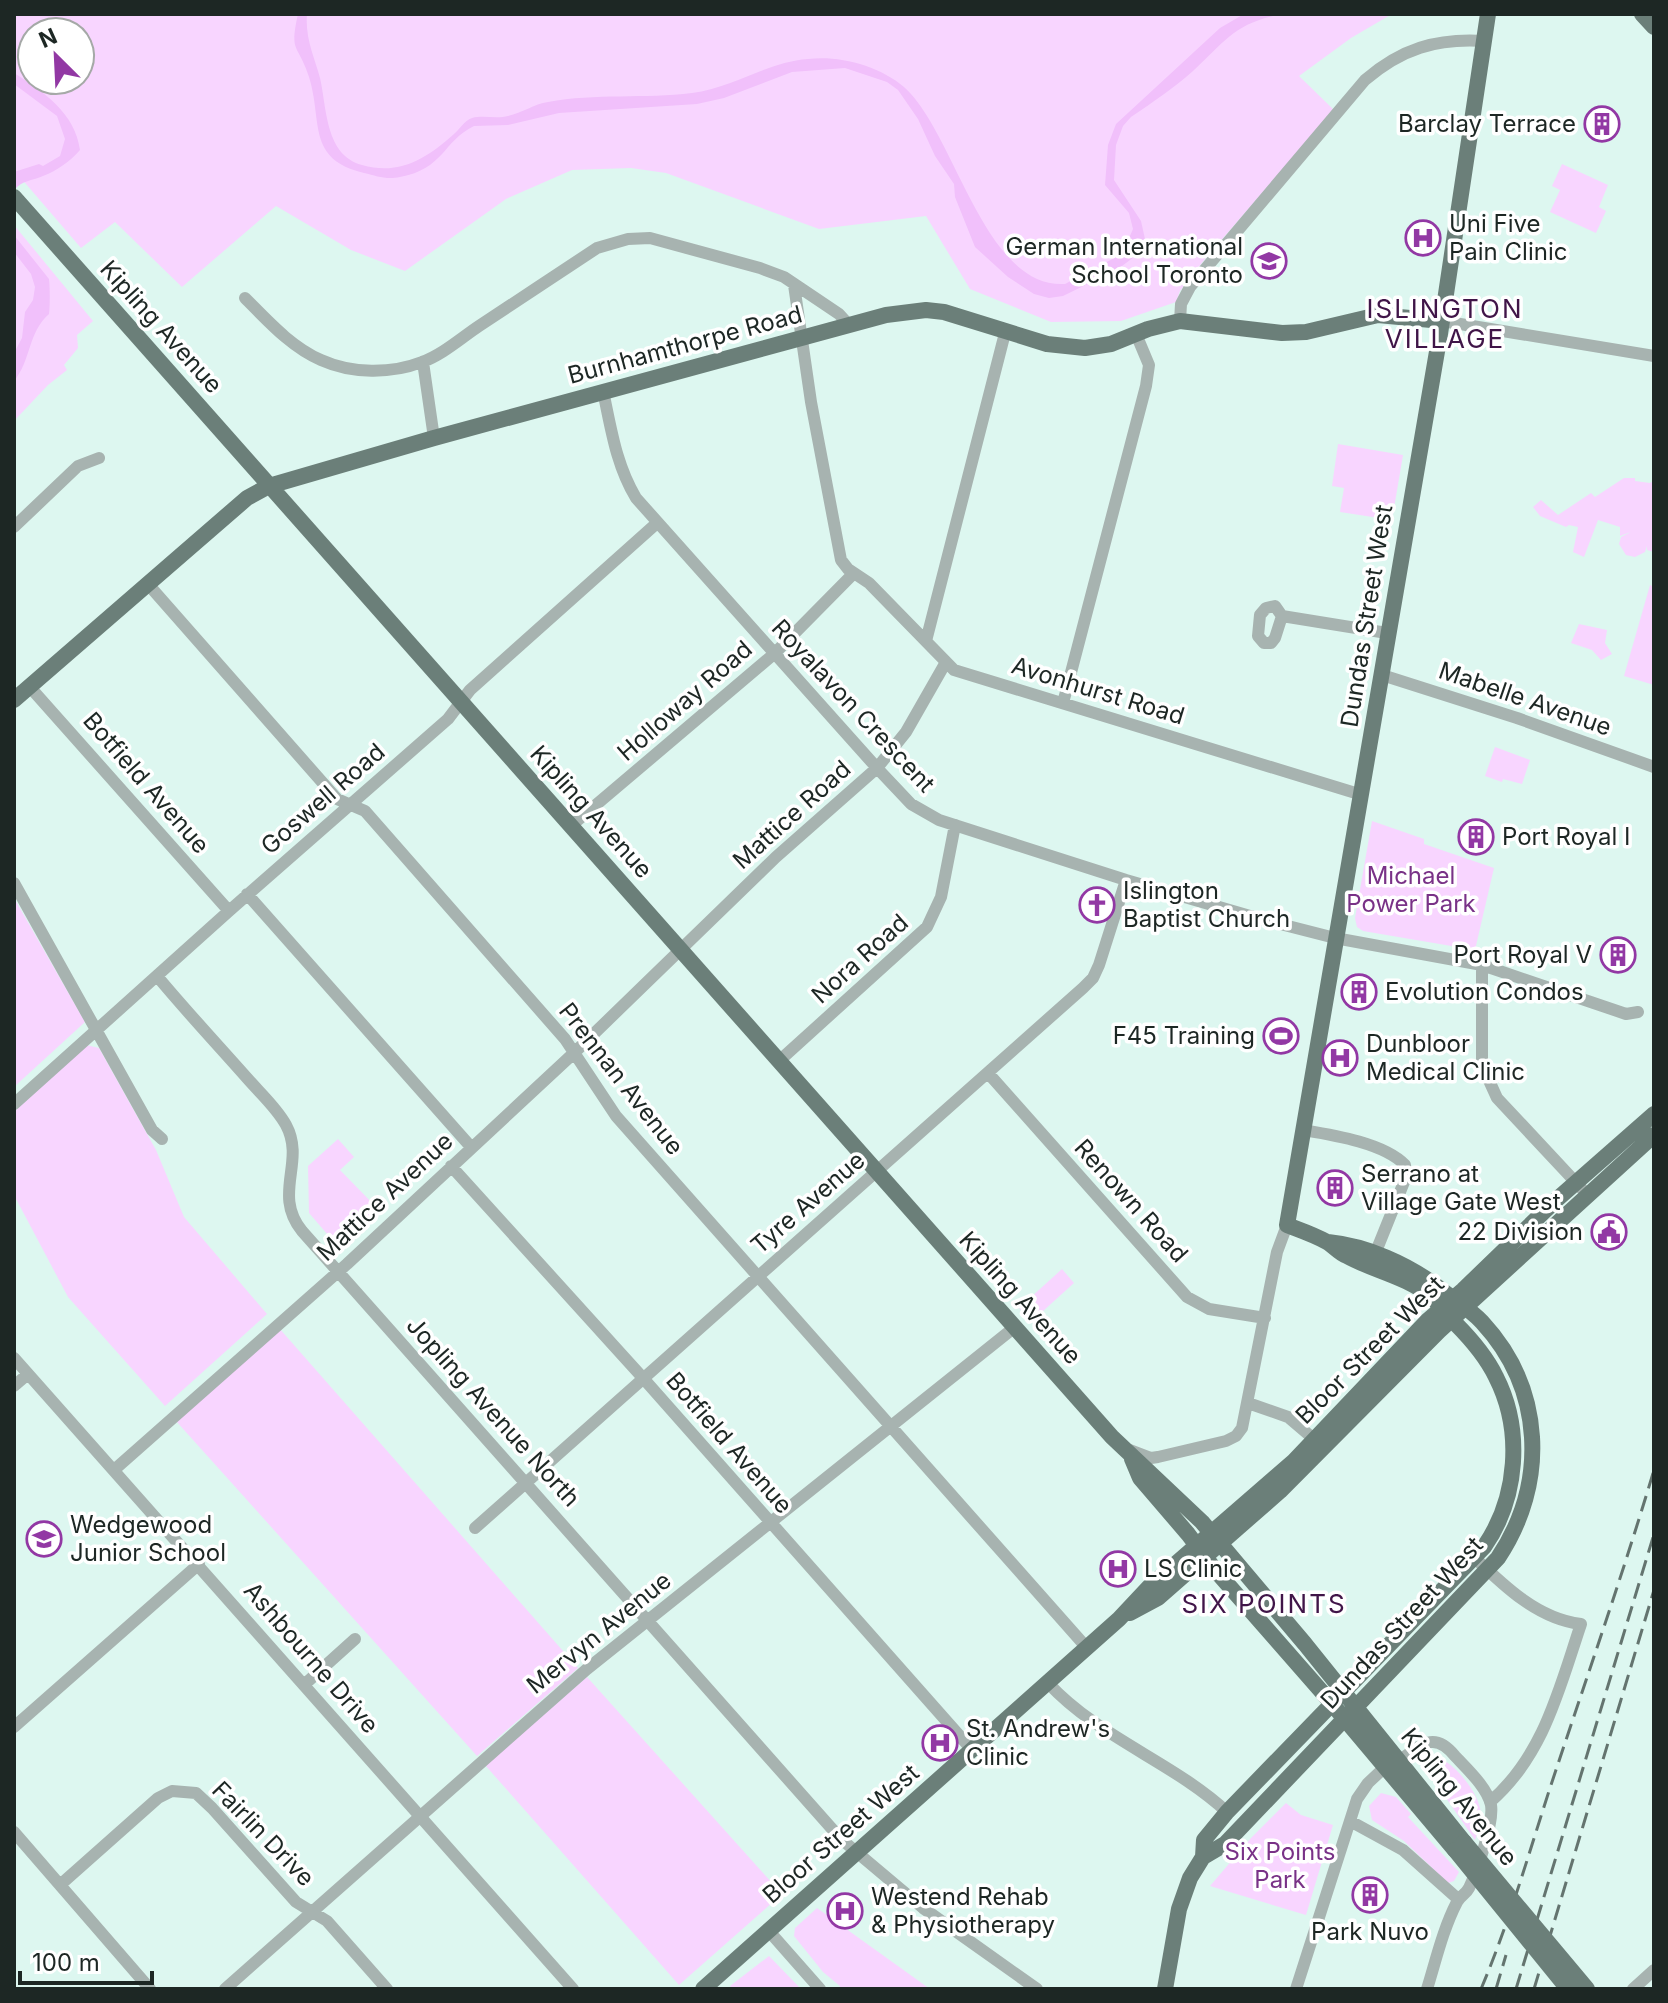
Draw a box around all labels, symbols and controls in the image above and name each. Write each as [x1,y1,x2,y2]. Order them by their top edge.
north arrow [16,16,96,96]
text: N [35,22,61,53]
building icon: Barclay Terrace [1583,105,1621,143]
place label: Barclay Terrace [1398,109,1576,138]
place label: Uni Five Pain Clinic [1449,209,1567,266]
hospital icon: Uni Five Pain Clinic [1404,219,1442,257]
place label: German International School Toronto [1005,232,1243,289]
school or university icon: German International School Toronto [1250,242,1288,280]
street label: Kipling Avenue [94,254,229,399]
district label: ISLINGTON VILLAGE [1366,293,1524,354]
street label: Burnhamthorpe Road [565,299,805,390]
street label: Dundas Street West [1335,503,1398,729]
street label: Royalavon Crescent [766,613,941,798]
street label: Holloway Road [611,634,758,767]
street label: Avonhurst Road [1008,650,1188,731]
street label: Mabelle Avenue [1435,655,1615,742]
street label: Botfield Avenue [77,706,216,859]
street label: Goswell Road [255,737,390,860]
street label: Kipling Avenue [524,739,659,884]
street label: Mattice Road [727,754,857,875]
building icon: Port Royal I [1457,818,1495,856]
place label: Port Royal I [1502,822,1630,851]
park label: Michael Power Park [1346,861,1476,918]
place label: Islington Baptist Church [1123,876,1290,933]
church icon: Islington Baptist Church [1078,886,1116,924]
street label: Nora Road [806,908,914,1009]
building icon: Port Royal V [1599,936,1637,974]
place label: Port Royal V [1453,940,1592,969]
building icon: Evolution Condos [1340,973,1378,1011]
place label: Evolution Condos [1385,977,1584,1006]
street label: Prennan Avenue [553,997,690,1161]
sports icon: F45 Training [1262,1017,1300,1055]
place label: F45 Training [1113,1021,1255,1050]
place label: Dunbloor Medical Clinic [1366,1029,1525,1086]
hospital icon: Dunbloor Medical Clinic [1321,1039,1359,1077]
street label: Mattice Avenue [311,1126,458,1267]
street label: Renown Road [1069,1133,1194,1268]
street label: Tyre Avenue [745,1145,870,1260]
place label: Serrano at Village Gate West [1361,1159,1561,1216]
building icon: Serrano at Village Gate West [1316,1169,1354,1207]
public building icon: 22 Division [1590,1213,1628,1251]
place label: 22 Division [1457,1217,1583,1246]
street label: Kipling Avenue [953,1225,1088,1370]
street label: Bloor Street West [1290,1269,1450,1430]
street label: Jopling Avenue North [401,1311,586,1512]
street label: Botfield Avenue [660,1366,799,1519]
place label: Wedgewood Junior School [70,1510,226,1567]
school or university icon: Wedgewood Junior School [25,1520,63,1558]
street label: Dundas Street West [1314,1530,1489,1715]
hospital icon: LS Clinic [1099,1550,1137,1588]
place label: LS Clinic [1144,1554,1243,1583]
street label: Mervyn Avenue [521,1566,677,1700]
street label: Ashbourne Drive [238,1576,385,1739]
district label: SIX POINTS [1181,1588,1347,1619]
place label: St. Andrew's Clinic [966,1714,1110,1771]
street label: Kipling Avenue [1395,1722,1524,1871]
hospital icon: St. Andrew's Clinic [921,1724,959,1762]
street label: Bloor Street West [757,1758,925,1909]
street label: Fairlin Drive [206,1775,320,1892]
park label: Six Points Park [1225,1837,1335,1894]
building icon: Park Nuvo [1351,1876,1389,1914]
place label: Westend Rehab & Physiotherapy [871,1882,1055,1939]
hospital icon: Westend Rehab & Physiotherapy [826,1892,864,1930]
place label: Park Nuvo [1311,1917,1429,1946]
scale bar [20,1935,152,1985]
text: 100 m [32,1948,100,1977]

